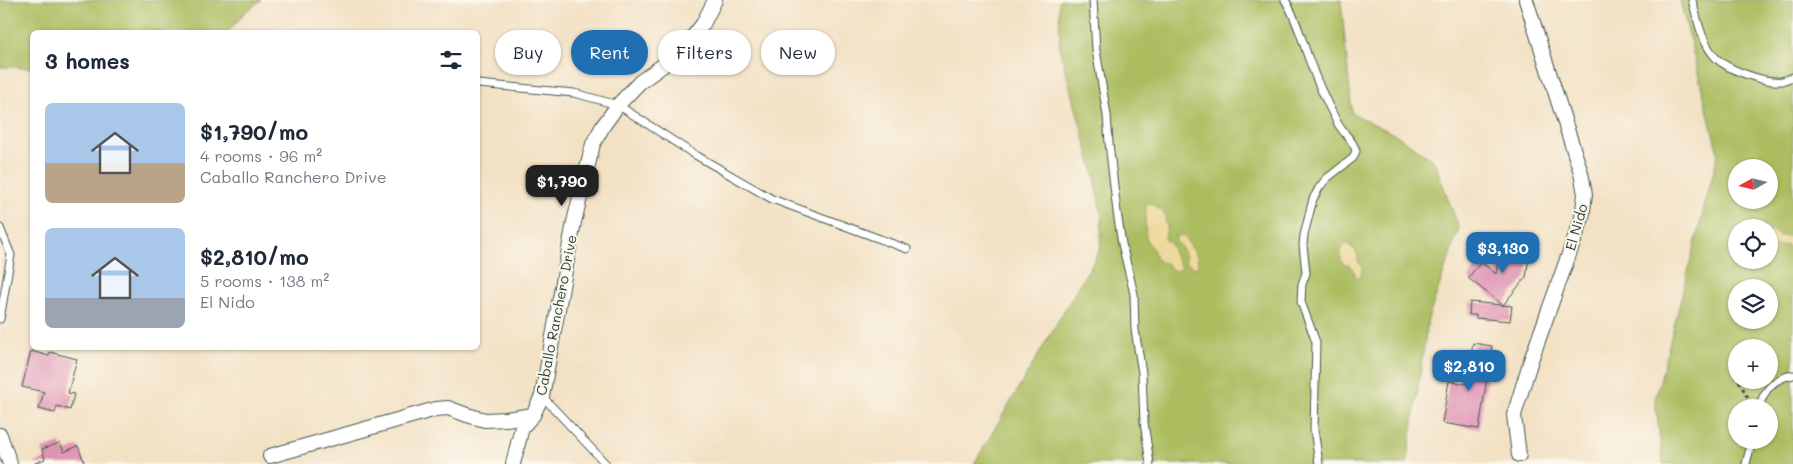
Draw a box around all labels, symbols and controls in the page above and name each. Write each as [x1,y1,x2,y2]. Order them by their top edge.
chip: Buy [495,30,561,75]
chip: Rent [571,30,648,75]
chip: Filters [658,30,751,75]
chip: New [761,30,835,75]
icon: filters [437,46,465,74]
text: 3 homes [45,47,130,74]
text: $1,790/mo [200,118,308,145]
icon: home [85,123,145,183]
text: 4 rooms · 96 m² [200,145,322,166]
north arrow [1728,159,1778,209]
map controls [1728,159,1778,449]
pin: $1,790 [521,164,603,207]
text: Caballo Ranchero Drive [200,166,387,187]
text: $1,790 [537,170,587,191]
street label: El Nido [1560,201,1592,253]
button: locate [1728,219,1778,269]
pin: $3,130 [1462,232,1544,274]
street label: Caballo Ranchero Drive [531,233,581,397]
text: $3,130 [1477,237,1529,258]
text: $2,810/mo [200,243,309,270]
icon: home [85,248,145,308]
text: 5 rooms · 138 m² [200,270,329,291]
button: layers [1728,279,1778,329]
text: El Nido [200,291,255,312]
button: + [1728,339,1778,389]
pin: $2,810 [1428,350,1510,392]
text: $2,810 [1443,355,1495,376]
button: − [1728,399,1778,449]

